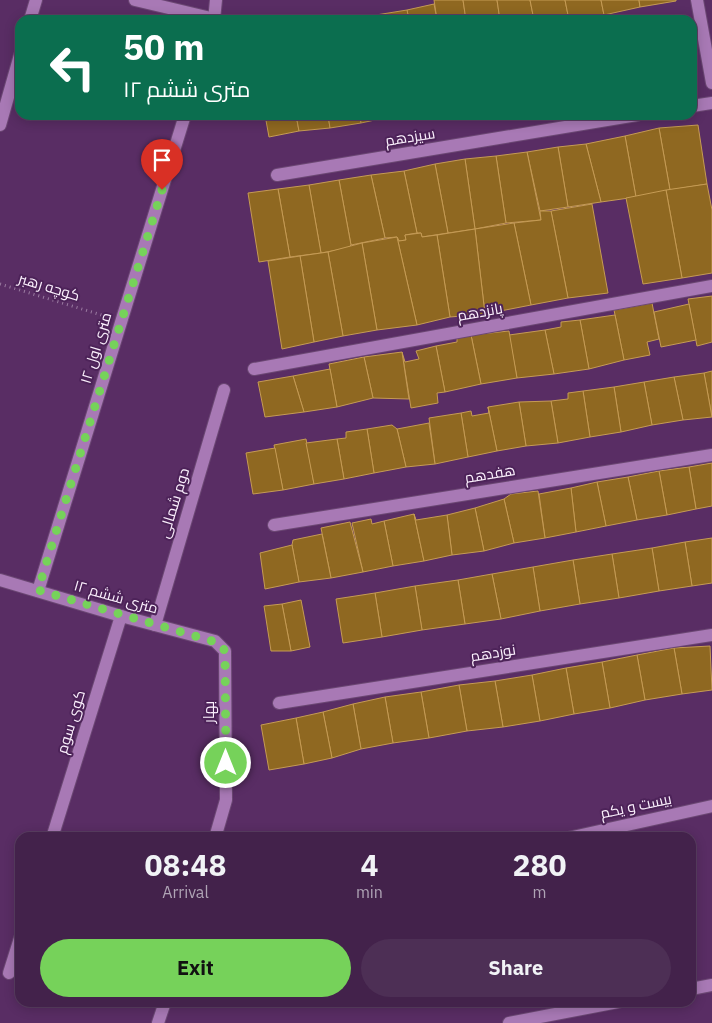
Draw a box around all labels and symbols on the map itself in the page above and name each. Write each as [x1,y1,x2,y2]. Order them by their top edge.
street label: سیزدهم [384,123,436,151]
pin [141,139,183,190]
street label: کوچه رهبر [15,268,82,306]
street label: پانزدهم [456,298,504,326]
street label: ۱۲ متری اول [76,310,116,386]
street label: هفدهم [463,460,517,488]
street label: دوم شمالی [154,465,194,541]
street label: ۱۲ متری ششم [72,575,160,619]
street label: نوزدهم [469,640,517,666]
street label: کوی سوم [52,688,90,756]
street label: بهار [199,701,219,724]
position arrow [199,736,251,788]
street label: بیست و یکم [598,789,674,823]

